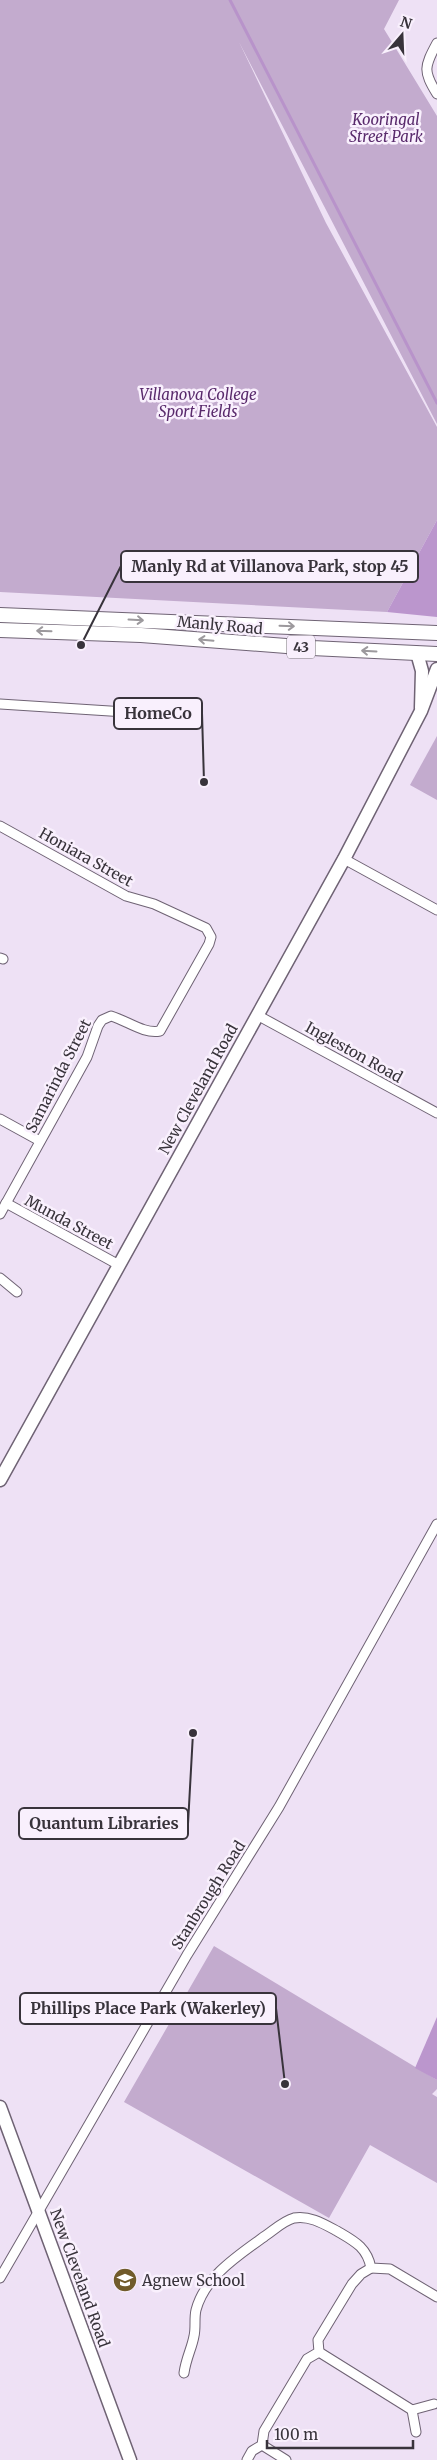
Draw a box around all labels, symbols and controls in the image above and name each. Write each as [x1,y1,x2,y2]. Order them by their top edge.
north arrow [377,10,427,60]
text: N [398,12,414,33]
park label: Kooringal Street Park [349,110,424,146]
park label: Villanova College Sport Fields [139,385,257,421]
callout: Manly Rd at Villanova Park, stop 45 [121,551,418,582]
text: Manly Rd at Villanova Park, stop 45 [131,556,409,577]
street label: Manly Road [176,612,264,638]
one-way arrow [128,615,144,624]
one-way arrow [279,622,295,631]
one-way arrow [36,627,52,636]
one-way arrow [199,635,215,645]
road number: 43 [287,636,315,659]
one-way arrow [361,646,377,655]
callout: HomeCo [114,698,202,729]
text: HomeCo [124,703,192,723]
street label: Honiara Street [36,823,136,891]
street label: Samarinda Street [21,1016,95,1136]
street label: Ingleston Road [302,1017,406,1087]
street label: New Cleveland Road [154,1021,242,1157]
street label: Munda Street [22,1191,117,1253]
callout: Quantum Libraries [19,1808,188,1839]
text: Quantum Libraries [29,1813,179,1833]
street label: Stanbrough Road [167,1837,249,1953]
callout: Phillips Place Park (Wakerley) [20,1993,276,2024]
text: Phillips Place Park (Wakerley) [30,1998,266,2018]
street label: New Cleveland Road [46,2206,114,2350]
school or university icon: Agnew School [112,2267,138,2293]
place label: Agnew School [141,2271,245,2290]
scale bar [267,2418,413,2450]
text: 100 m [274,2425,318,2444]

